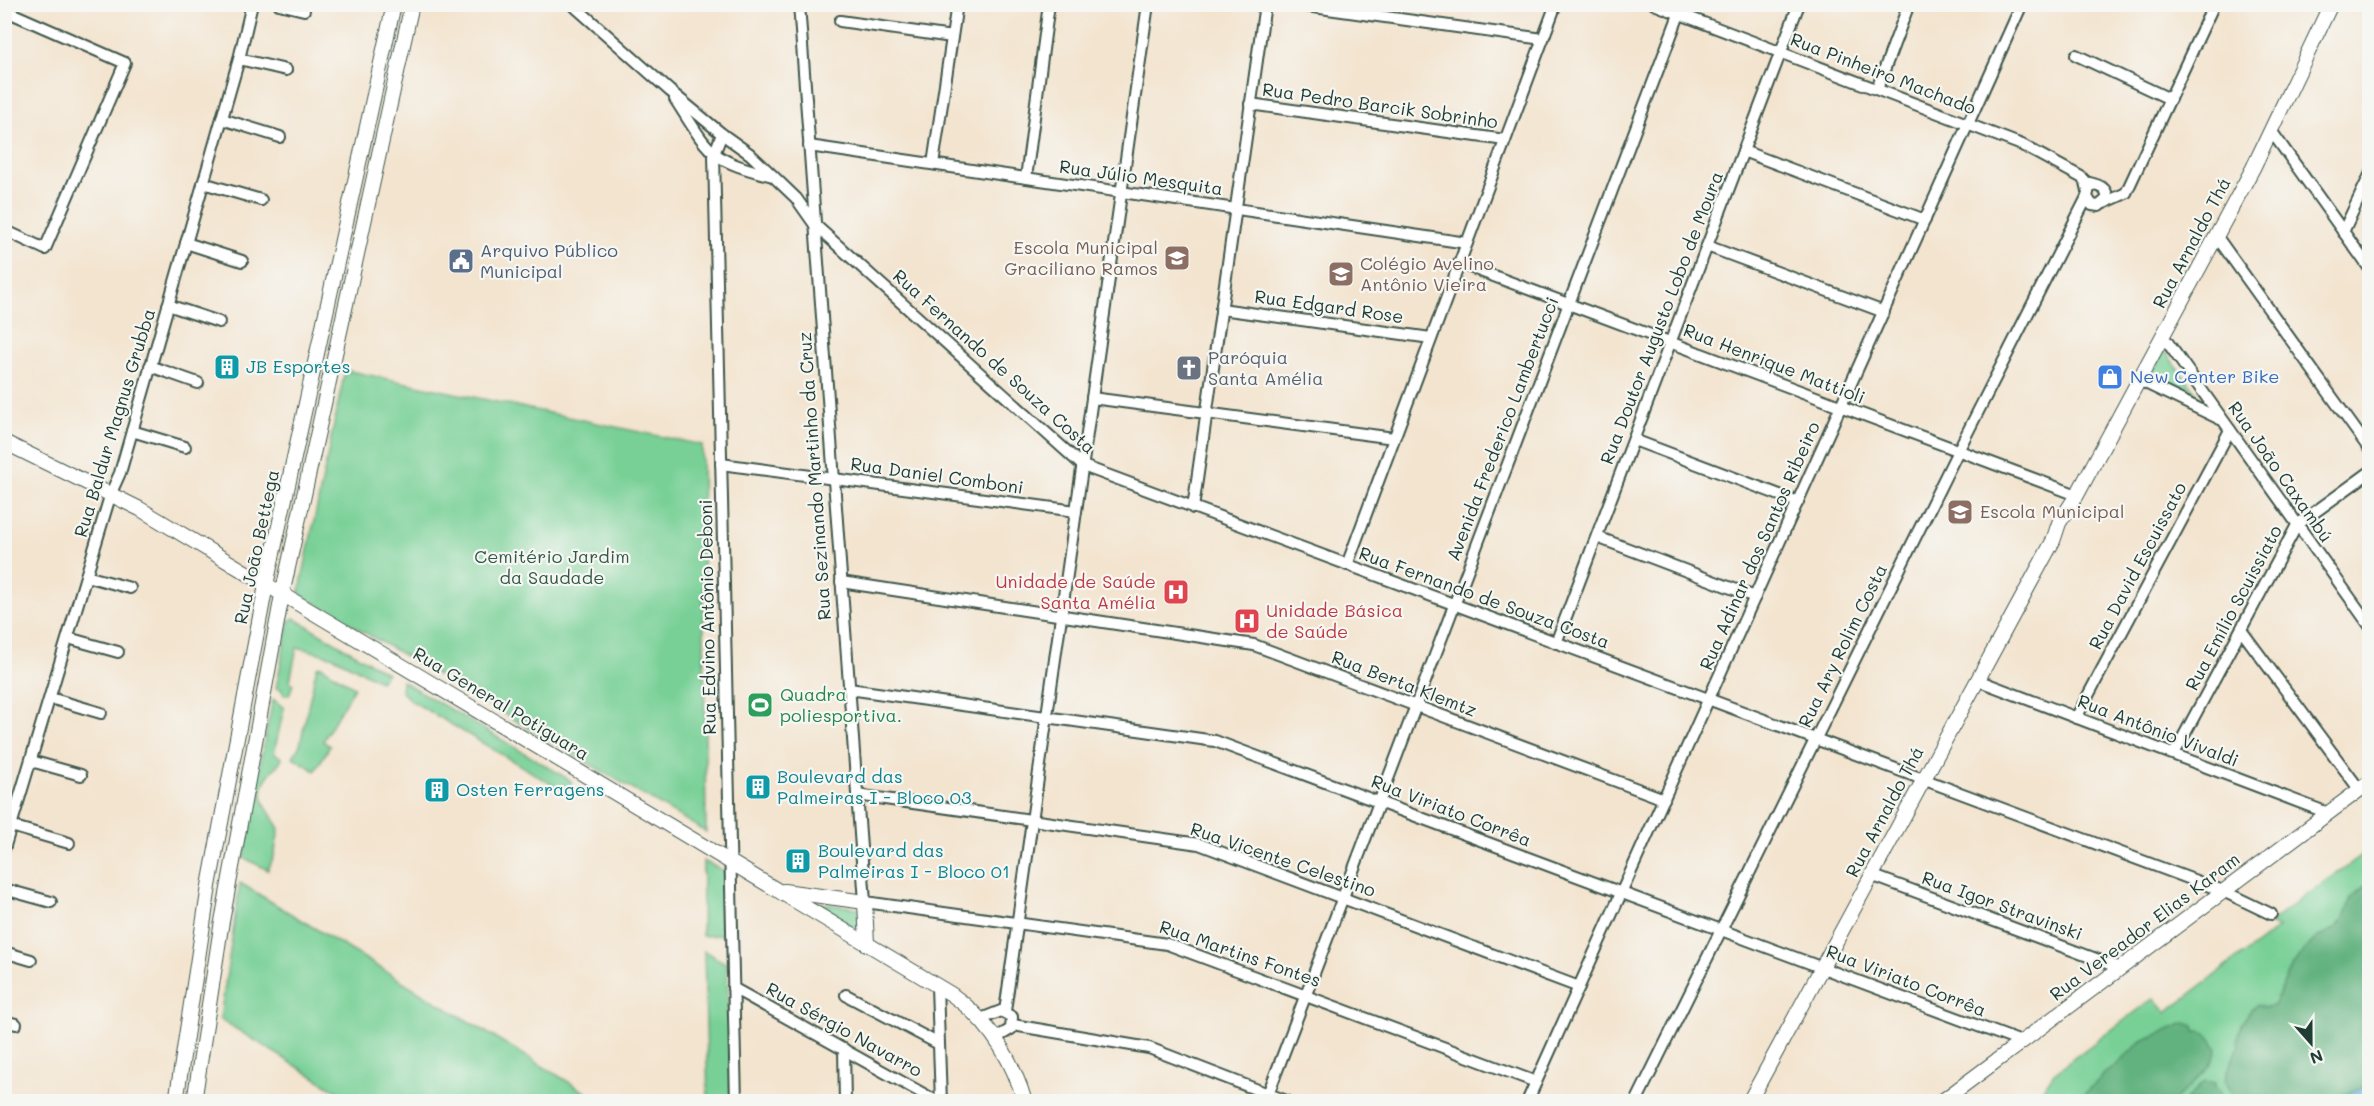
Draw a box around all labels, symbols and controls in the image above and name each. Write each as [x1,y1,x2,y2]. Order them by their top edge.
street label: Rua Pinheiro Machado [1787,27,1980,120]
street label: Rua Pedro Barcik Sobrinho [1261,77,1500,133]
street label: Rua Júlio Mesquita [1058,154,1224,200]
street label: Rua Doutor Augusto Lobo de Moura [1594,168,1728,467]
street label: Rua Arnaldo Thá [2147,173,2236,312]
place label: Escola Municipal Graciliano Ramos [1004,235,1158,280]
place label: Arquivo Público Municipal [480,238,618,283]
school or university icon: Escola Municipal Graciliano Ramos [1162,243,1192,273]
public building icon: Arquivo Público Municipal [446,246,476,276]
place label: Colégio Avelino Antônio Vieira [1360,251,1494,296]
school or university icon: Colégio Avelino Antônio Vieira [1326,259,1356,289]
street label: Rua Fernando de Souza Costa [888,264,1101,459]
street label: Rua Edgard Rose [1253,284,1405,328]
street label: Avenida Frederico Lambertucci [1441,293,1564,564]
street label: Rua Baldur Magnus Grubba [68,305,160,540]
street label: Rua Henrique Mattioli [1680,317,1869,409]
street label: Rua Sezinando Martinho da Cruz [792,331,836,621]
place label: Paróquia Santa Amélia [1208,345,1323,390]
building icon: JB Esportes [212,352,242,382]
church icon: Paróquia Santa Amélia [1174,353,1204,383]
place label: JB Esportes [246,354,351,378]
shop icon: New Center Bike [2095,362,2125,392]
place label: New Center Bike [2130,364,2279,388]
street label: Rua João Caxambú [2223,396,2338,547]
street label: Rua Adinar dos Santos Ribeiro [1693,417,1825,674]
street label: Rua Daniel Comboni [849,451,1025,499]
street label: Rua João Bettega [228,467,284,626]
street label: Rua David Escuissato [2083,477,2192,653]
school or university icon: Escola Municipal [1945,497,1975,527]
street label: Rua Edvino Antônio Deboni [693,499,721,735]
place label: Escola Municipal [1980,499,2124,523]
street label: Rua Emílio Scuissiato [2179,520,2287,694]
street label: Rua Fernando de Souza Costa [1356,540,1613,654]
park label: Cemitério Jardim da Saudade [474,544,630,589]
street label: Rua Ary Rolim Costa [1792,560,1892,731]
place label: Unidade de Saúde Santa Amélia [996,569,1156,614]
hospital icon: Unidade de Saúde Santa Amélia [1161,577,1191,607]
place label: Unidade Básica de Saúde [1266,598,1403,643]
hospital icon: Unidade Básica de Saúde [1232,606,1262,636]
street label: Rua General Potiguara [409,641,594,765]
street label: Rua Berta Klemtz [1328,644,1480,722]
place label: Quadra poliesportiva. [780,682,902,727]
street label: Rua Antônio Vivaldi [2074,688,2242,772]
sports icon: Quadra poliesportiva. [745,690,775,720]
street label: Rua Arnaldo Thá [1840,742,1929,881]
place label: Boulevard das Palmeiras I - Bloco 03 [777,764,972,809]
street label: Rua Viriato Corrêa [1368,768,1535,852]
building icon: Boulevard das Palmeiras I - Bloco 03 [743,772,773,802]
building icon: Osten Ferragens [422,775,452,805]
place label: Osten Ferragens [456,777,605,801]
street label: Rua Vicente Celestino [1187,816,1379,902]
place label: Boulevard das Palmeiras I - Bloco 01 [818,838,1010,883]
building icon: Boulevard das Palmeiras I - Bloco 01 [783,846,813,876]
street label: Rua Vereador Elias Karam [2044,847,2244,1006]
street label: Rua Igor Stravinski [1919,865,2086,945]
street label: Rua Martins Fontes [1156,914,1324,992]
street label: Rua Viriato Corrêa [1823,938,1990,1022]
street label: Rua Sérgio Navarro [762,976,927,1082]
north arrow [2281,1013,2341,1073]
text: N [2307,1045,2326,1069]

